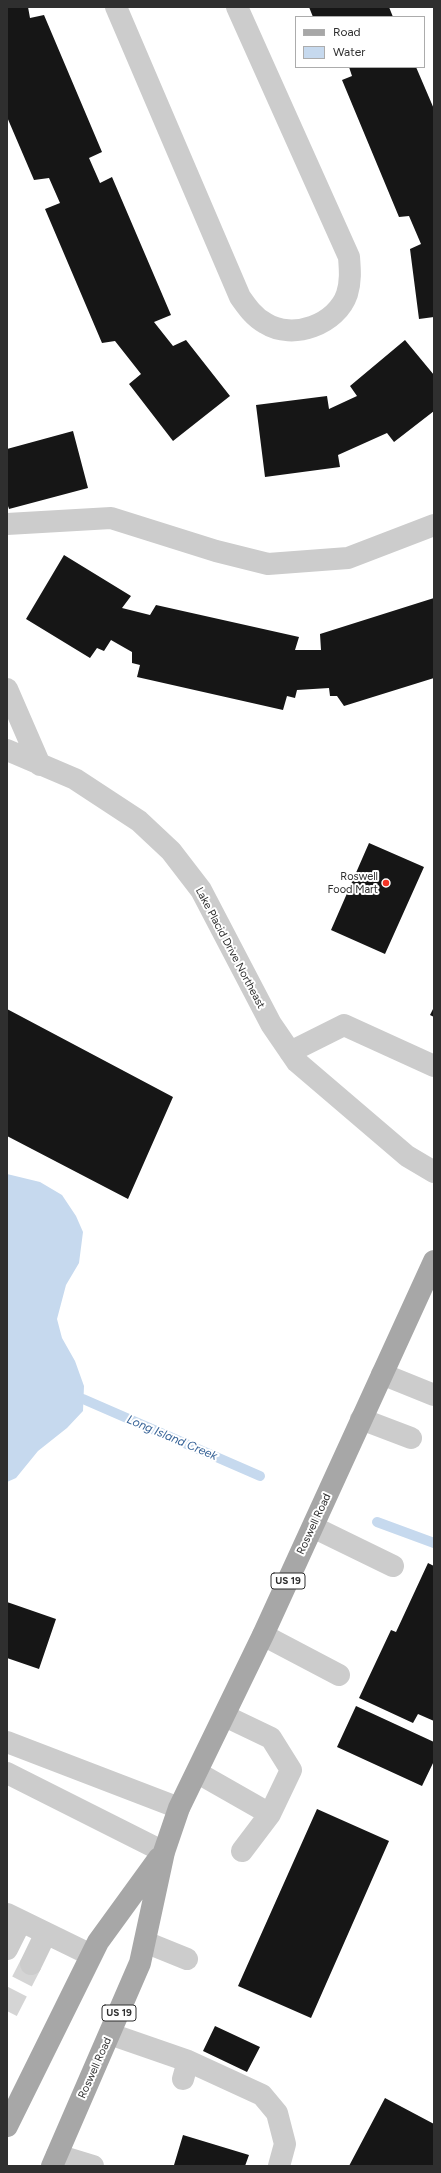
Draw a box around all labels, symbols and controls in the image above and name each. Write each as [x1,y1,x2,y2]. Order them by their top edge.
legend [295,16,425,68]
text: Road [333,25,361,39]
text: Water [333,45,365,59]
place label: Roswell Food Mart [327,870,378,896]
marker: Roswell Food Mart [381,878,391,888]
street label: Lake Placid Drive Northeast [192,885,268,1011]
water label: Long Island Creek [125,1412,219,1464]
street label: Roswell Road [294,1491,334,1557]
road number: US 19 [271,1573,305,1589]
road number: US 19 [102,2005,136,2021]
street label: Roswell Road [76,2035,114,2101]

